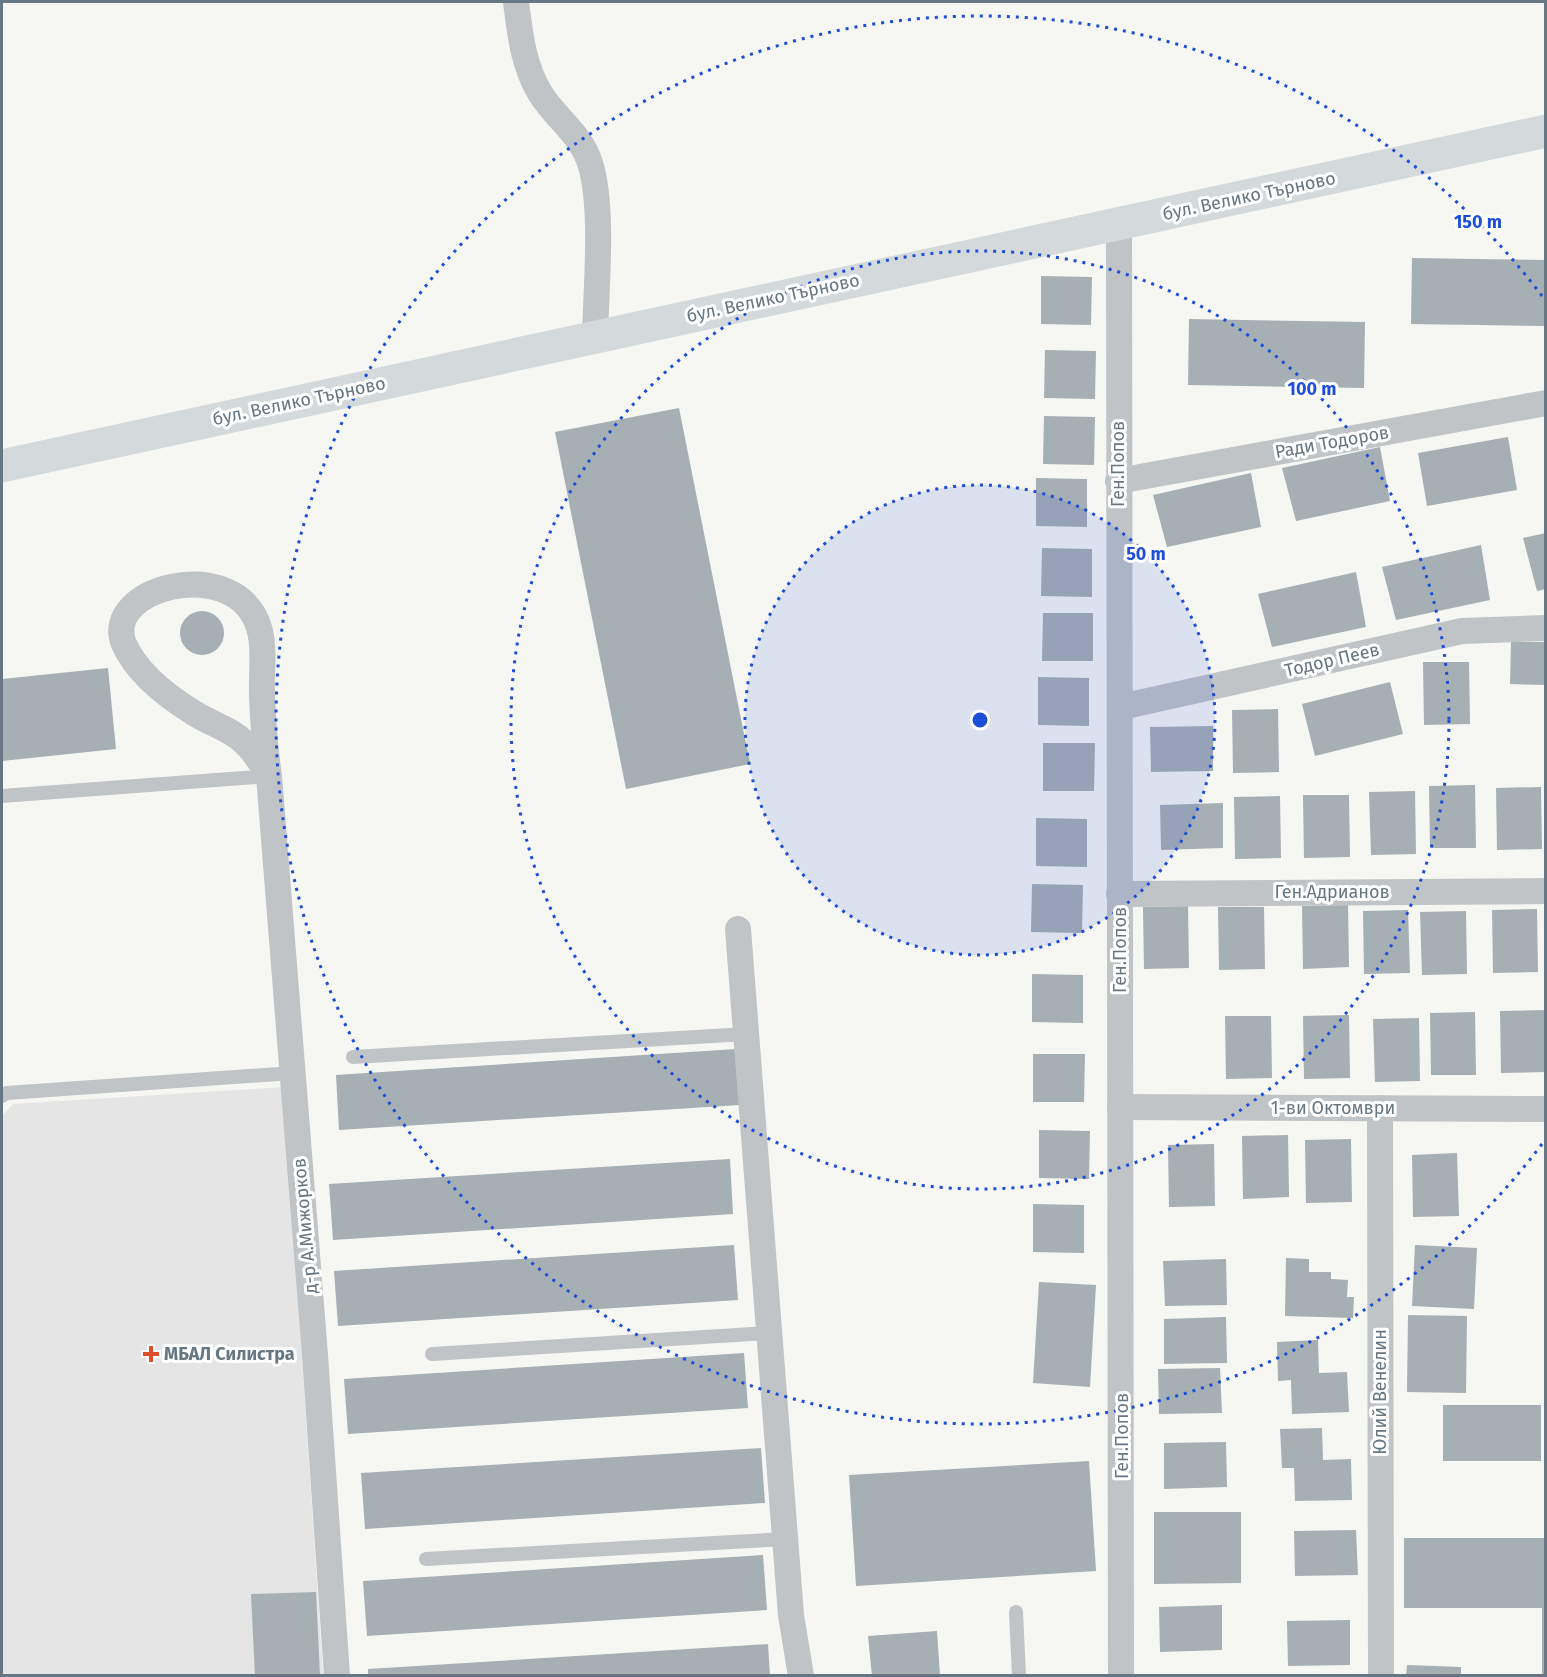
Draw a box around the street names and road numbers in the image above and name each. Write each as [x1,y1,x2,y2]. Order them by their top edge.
street label: бул. Велико Търново [1160,167,1338,225]
street label: бул. Велико Търново [684,269,862,327]
street label: бул. Велико Търново [210,372,388,430]
street label: Ген.Попов [1107,421,1129,507]
street label: Ради Тодоров [1273,421,1391,463]
street label: Тодор Пеев [1282,638,1382,682]
street label: Ген.Адрианов [1274,881,1390,903]
street label: Ген.Попов [1109,907,1131,993]
street label: 1-ви Октомври [1271,1097,1395,1119]
street label: д-р А.Мижорков [288,1157,322,1295]
street label: Юлий Венелин [1369,1329,1391,1455]
street label: Ген.Попов [1111,1393,1133,1479]

